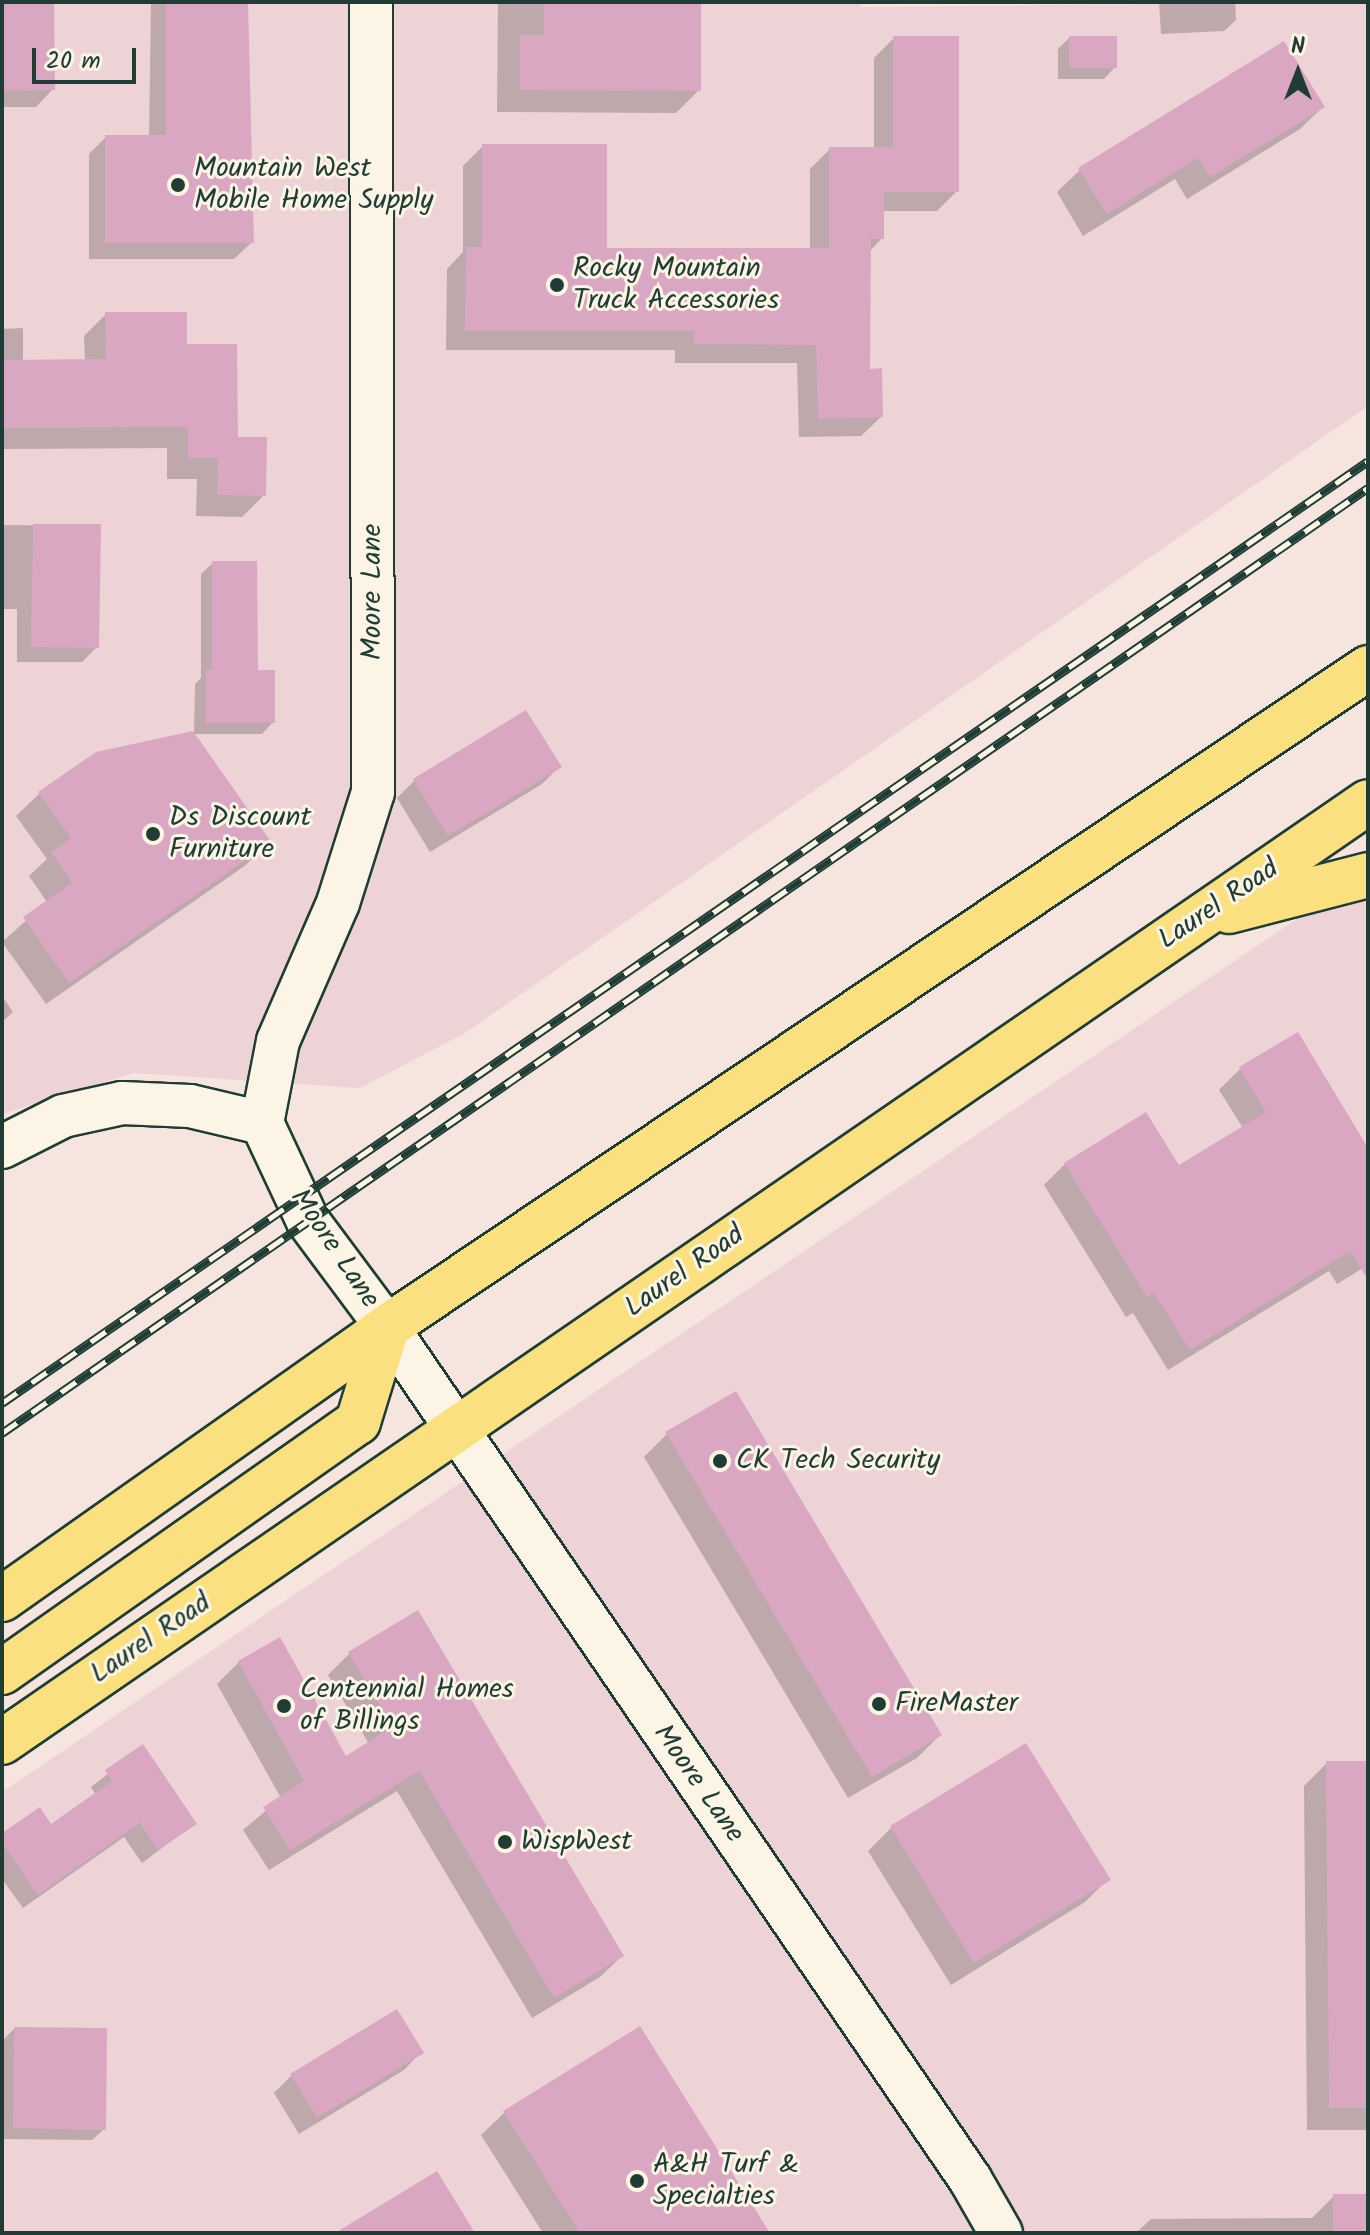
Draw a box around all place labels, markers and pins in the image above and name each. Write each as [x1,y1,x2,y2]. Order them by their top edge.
place label: Mountain West Mobile Home Supply [194,152,433,218]
marker: Mountain West Mobile Home Supply [169,176,187,194]
place label: Rocky Mountain Truck Accessories [573,252,779,318]
marker: Rocky Mountain Truck Accessories [548,276,566,294]
place label: Ds Discount Furniture [169,801,311,867]
marker: Ds Discount Furniture [144,825,162,843]
place label: CK Tech Security [736,1444,940,1478]
marker: CK Tech Security [711,1452,729,1470]
place label: Centennial Homes of Billings [300,1673,514,1739]
place label: FireMaster [895,1687,1018,1721]
marker: FireMaster [870,1695,888,1713]
marker: Centennial Homes of Billings [275,1697,293,1715]
place label: WispWest [521,1825,632,1859]
marker: WispWest [496,1833,514,1851]
place label: A&H Turf & Specialties [653,2148,799,2214]
marker: A&H Turf & Specialties [628,2172,646,2190]

